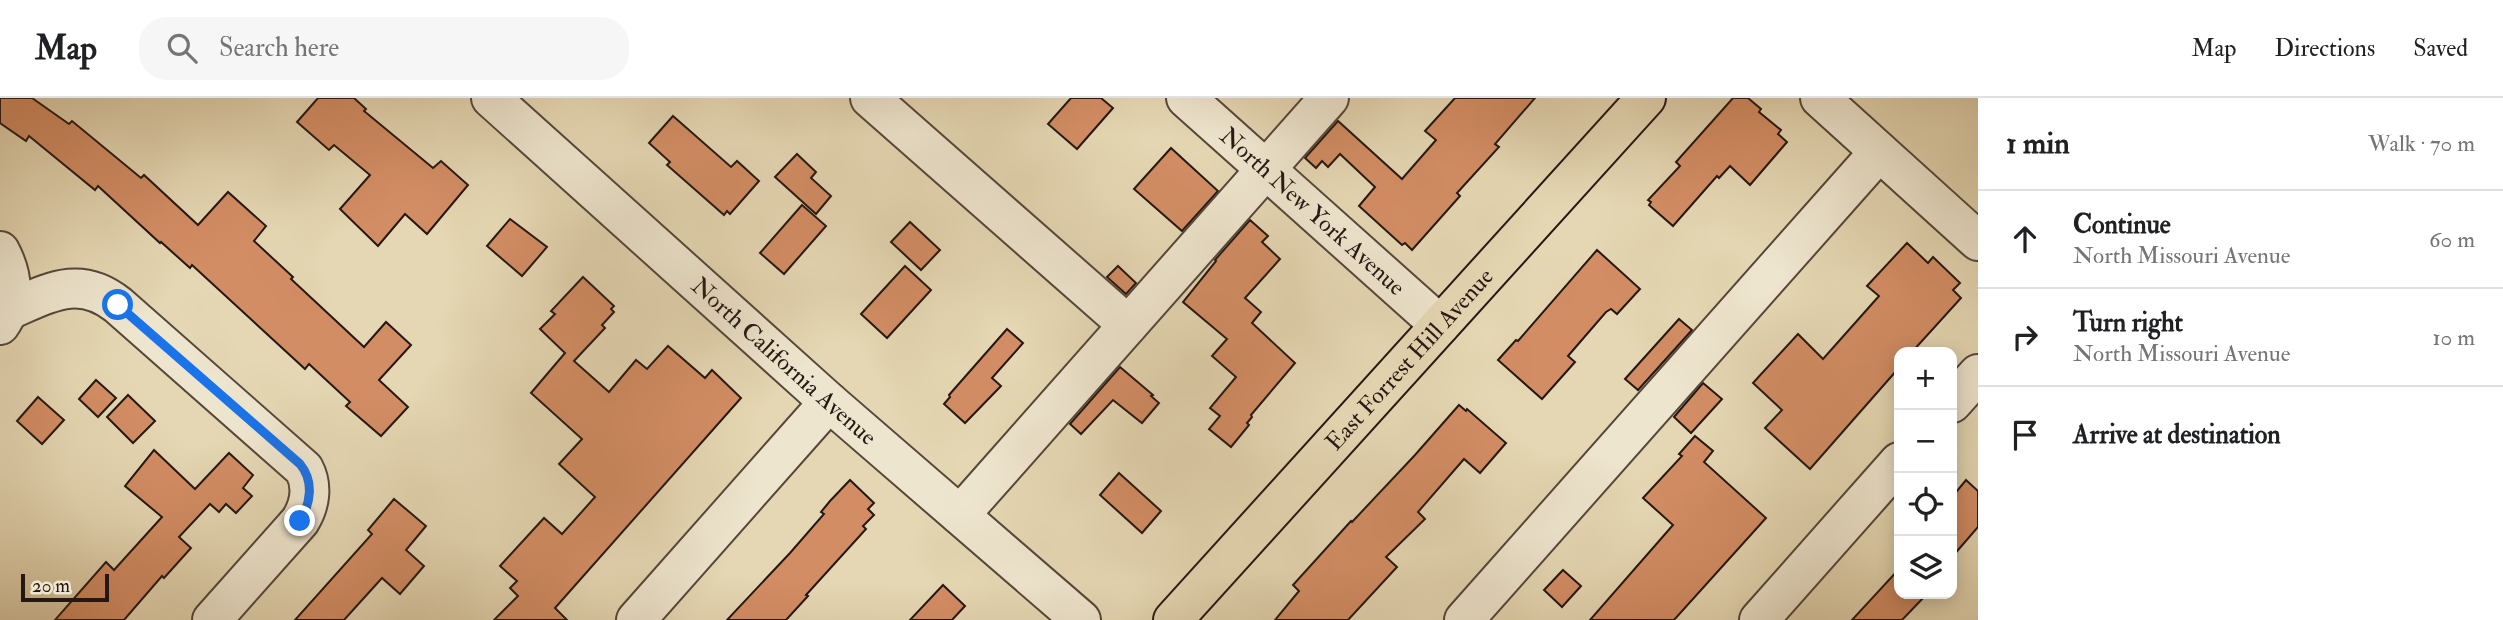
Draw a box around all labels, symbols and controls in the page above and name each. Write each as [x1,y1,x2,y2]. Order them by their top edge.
search box [139,17,629,80]
text: Map [35,28,97,69]
icon: search [163,29,201,67]
text: Search here [219,32,339,64]
text: Map [2191,33,2236,64]
text: Directions [2274,33,2375,64]
text: Saved [2413,33,2468,64]
street label: North New York Avenue [1214,120,1412,302]
text: 1 min [2006,125,2070,162]
text: Walk · 70 m [2368,129,2475,158]
text: Continue [2073,209,2171,241]
icon: ahead [2006,220,2044,258]
text: 60 m [2429,225,2475,254]
text: North Missouri Avenue [2073,241,2290,270]
street label: East Forrest Hill Avenue [1319,261,1500,457]
street label: North California Avenue [685,270,883,452]
route start [102,289,133,320]
text: Turn right [2073,307,2183,339]
icon: right [2006,318,2044,356]
text: 10 m [2432,323,2475,352]
text: North Missouri Avenue [2073,339,2290,368]
map controls [1894,347,1957,599]
button: + [1894,347,1957,410]
button: − [1894,410,1957,473]
icon: arrive [2006,416,2044,454]
text: Arrive at destination [2073,419,2281,451]
button: locate [1894,473,1957,536]
route end [284,505,315,536]
button: layers [1894,536,1957,599]
scale bar [21,571,108,603]
text: 20 m [32,574,70,598]

